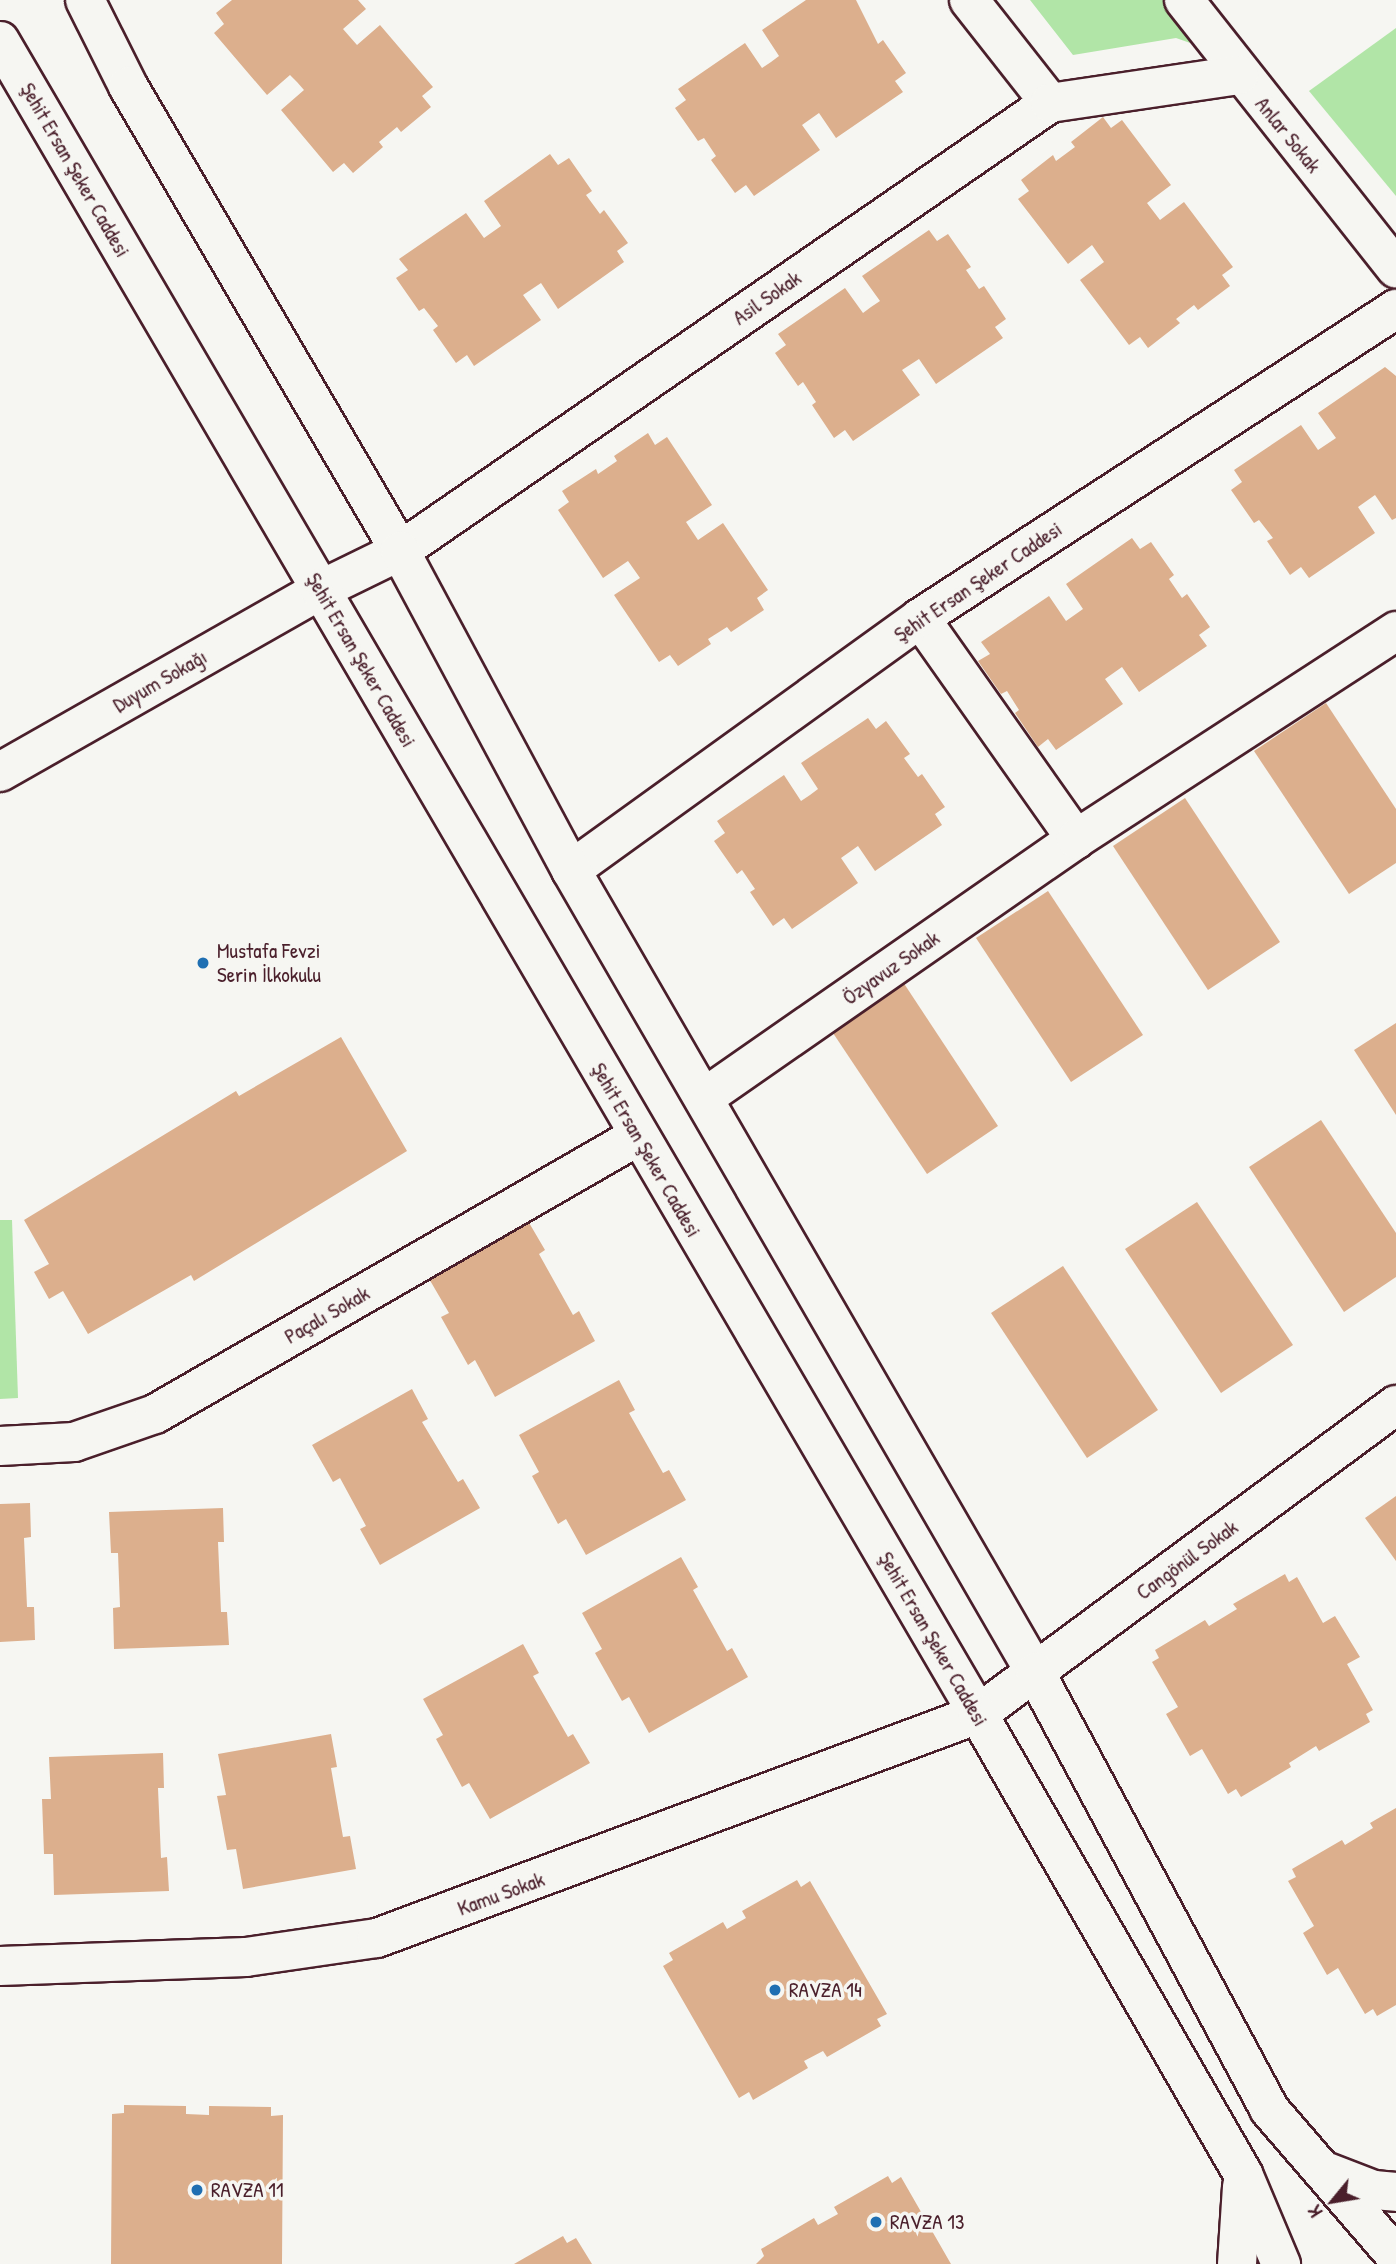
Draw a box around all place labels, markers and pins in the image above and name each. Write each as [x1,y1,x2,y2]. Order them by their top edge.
place label: Mustafa Fevzi Serin İlkokulu [217,938,321,988]
marker: Mustafa Fevzi Serin İlkokulu [195,955,211,971]
place label: RAVZA 14 [789,1977,862,2003]
marker: RAVZA 14 [767,1982,783,1998]
place label: RAVZA 11 [211,2177,284,2203]
marker: RAVZA 11 [189,2182,205,2198]
place label: RAVZA 13 [890,2209,964,2235]
marker: RAVZA 13 [868,2214,884,2230]

